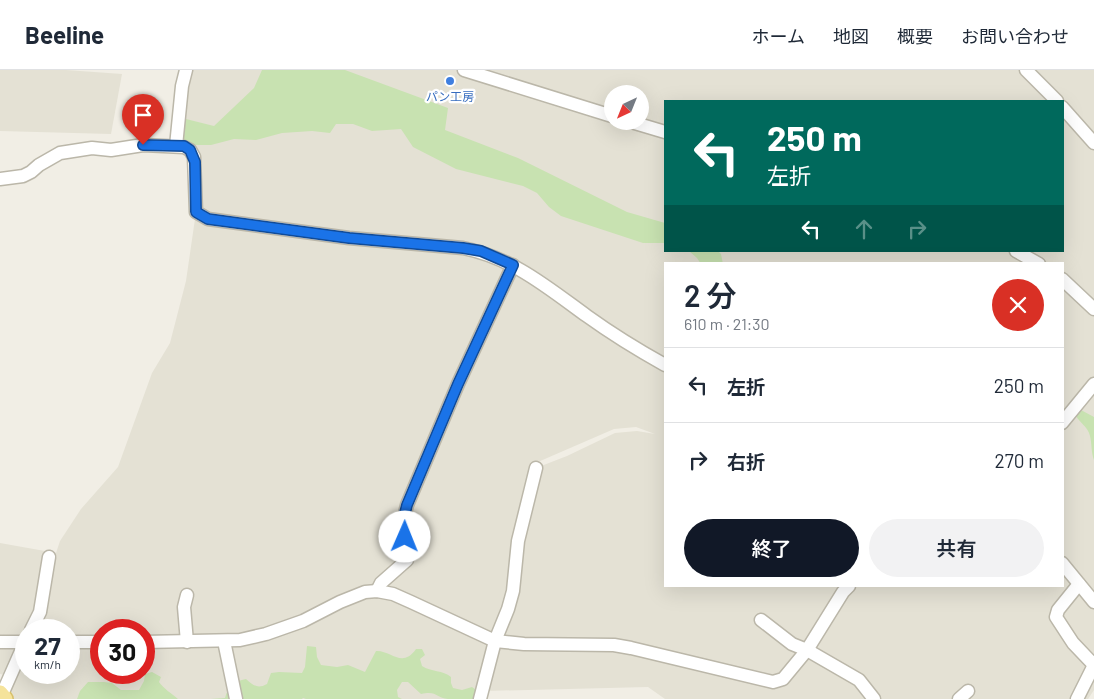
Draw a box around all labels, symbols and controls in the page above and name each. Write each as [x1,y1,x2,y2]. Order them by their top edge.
text: Beeline [25,20,104,49]
text: ホーム [752,25,805,47]
text: 地図 [833,25,869,47]
text: 概要 [897,25,933,47]
text: お問い合わせ [961,25,1069,47]
marker: パン工房 [444,75,456,87]
north arrow [604,85,649,130]
map controls [604,85,649,130]
place label: パン工房 [426,89,474,103]
pin [122,94,164,145]
icon: arrive [129,101,157,129]
text: 250 m [767,116,862,158]
icon: left [684,120,749,185]
text: 左折 [767,162,811,188]
icon: left [797,215,825,243]
icon: ahead [850,215,878,243]
icon: right [903,215,931,243]
text: 2 分 [684,277,737,313]
button: close [992,279,1044,331]
text: 610 m · 21:30 [684,314,769,333]
icon: left [684,371,712,399]
text: 250 m [994,374,1044,397]
text: 左折 [727,375,765,398]
icon: right [684,446,712,474]
text: 270 m [995,449,1044,472]
text: 右折 [727,450,765,473]
position arrow [378,510,430,562]
button: 終了 [684,519,859,577]
button: 共有 [869,519,1044,577]
speed limit sign: 30 [90,619,155,684]
text: 27 [34,630,61,660]
text: km/h [34,657,61,671]

